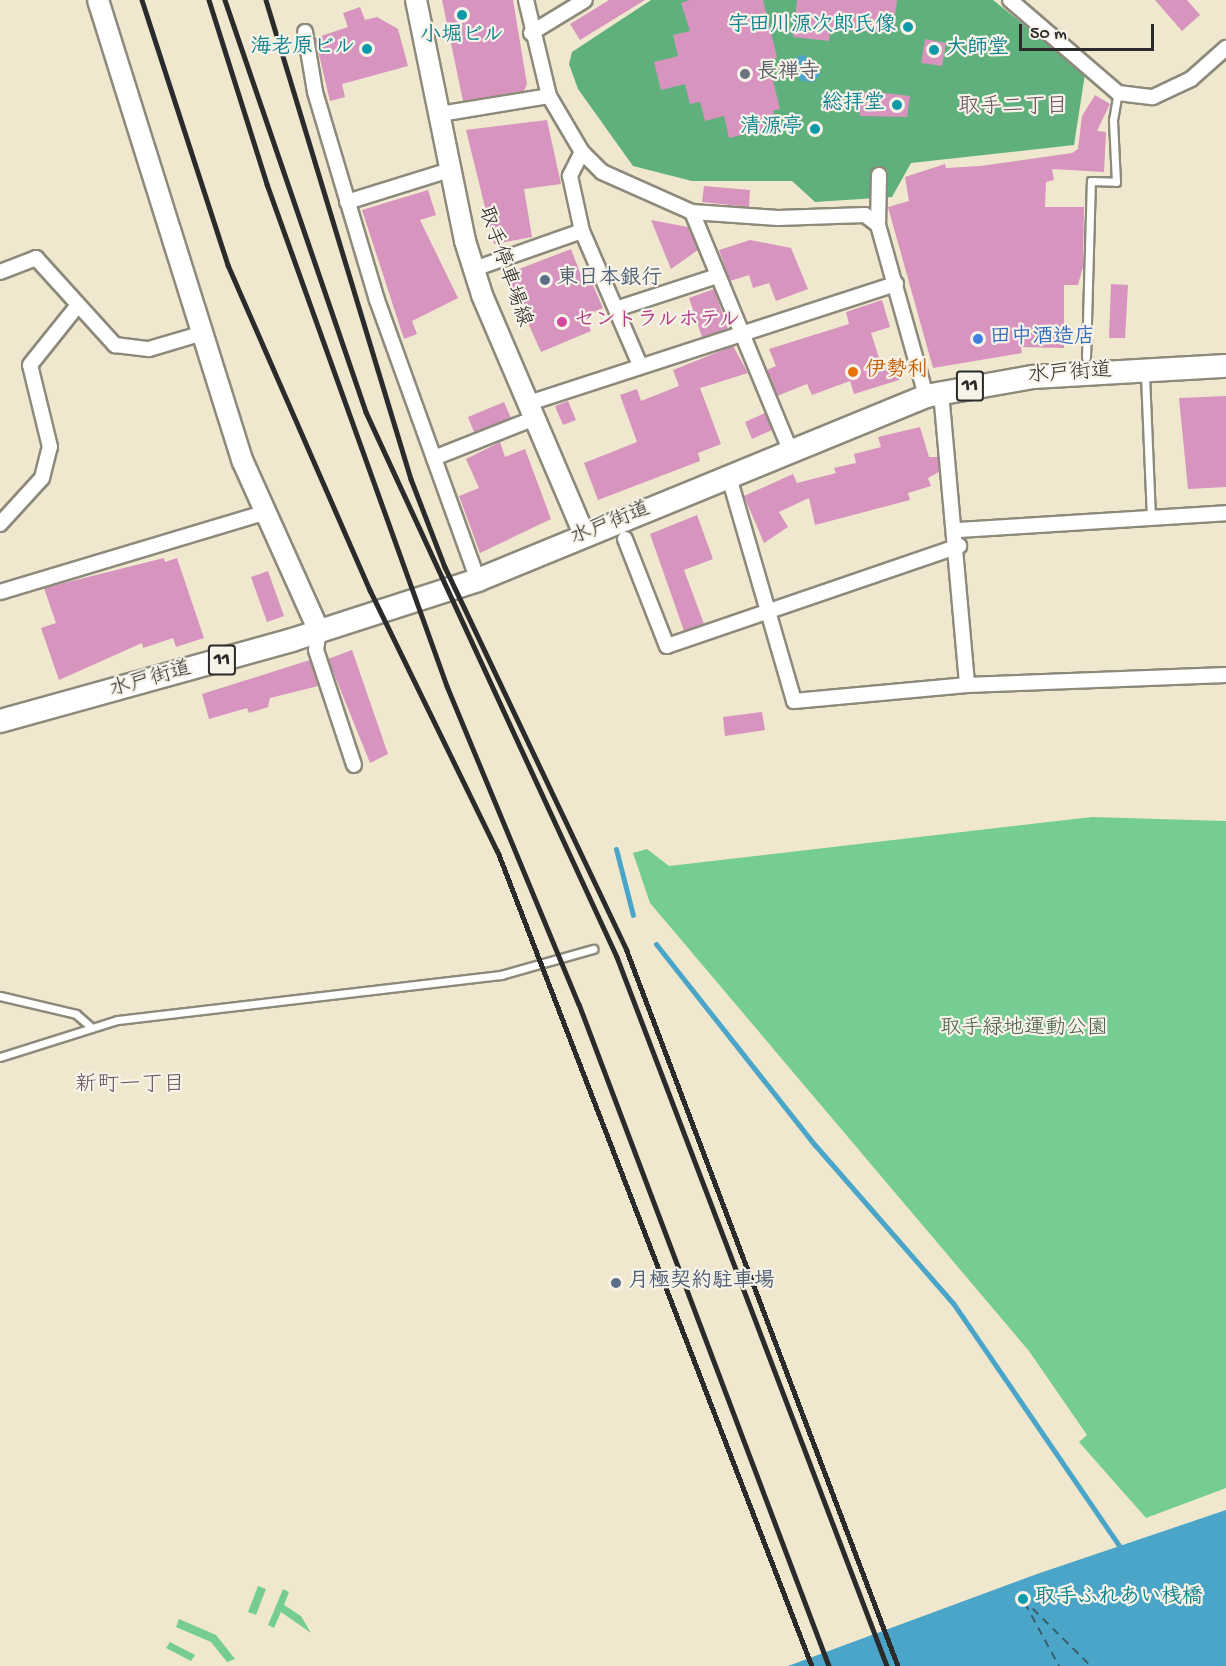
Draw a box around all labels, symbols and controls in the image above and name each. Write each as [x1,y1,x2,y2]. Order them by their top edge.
marker: 小堀ビル [455,8,469,22]
scale bar [1022,12,1157,50]
place label: 宇田川源次郎氏像 [728,14,896,40]
marker: 宇田川源次郎氏像 [901,20,915,34]
place label: 小堀ビル [420,24,504,50]
text: 50 m [1030,24,1067,45]
place label: 海老原ビル [250,36,355,62]
place label: 大師堂 [946,37,1009,63]
marker: 海老原ビル [360,42,374,56]
marker: 大師堂 [927,43,941,57]
place label: 長禅寺 [757,61,820,87]
marker: 長禅寺 [738,67,752,81]
place label: 総拝堂 [822,92,885,118]
district label: 取手二丁目 [958,96,1068,122]
marker: 総拝堂 [890,98,904,112]
place label: 清源亭 [740,116,803,142]
marker: 清源亭 [808,122,822,136]
street label: 取手停車場線 [471,203,535,331]
place label: 東日本銀行 [557,267,662,293]
marker: 東日本銀行 [538,273,552,287]
place label: セントラルホテル [574,309,742,335]
marker: セントラルホテル [555,315,569,329]
place label: 田中酒造店 [990,326,1095,352]
marker: 田中酒造店 [971,332,985,346]
place label: 伊勢利 [865,359,928,385]
street label: 水戸街道 [1027,360,1113,390]
marker: 伊勢利 [846,365,860,379]
road number: 11 [955,369,985,403]
street label: 水戸街道 [567,498,655,552]
road number: 11 [207,643,237,677]
street label: 水戸街道 [107,657,195,705]
park label: 取手緑地運動公園 [940,1017,1108,1043]
district label: 新町一丁目 [75,1074,185,1100]
place label: 月極契約駐車場 [628,1270,775,1296]
marker: 月極契約駐車場 [609,1276,623,1290]
place label: 取手ふれあい桟橋 [1035,1586,1203,1612]
marker: 取手ふれあい桟橋 [1016,1592,1030,1606]

